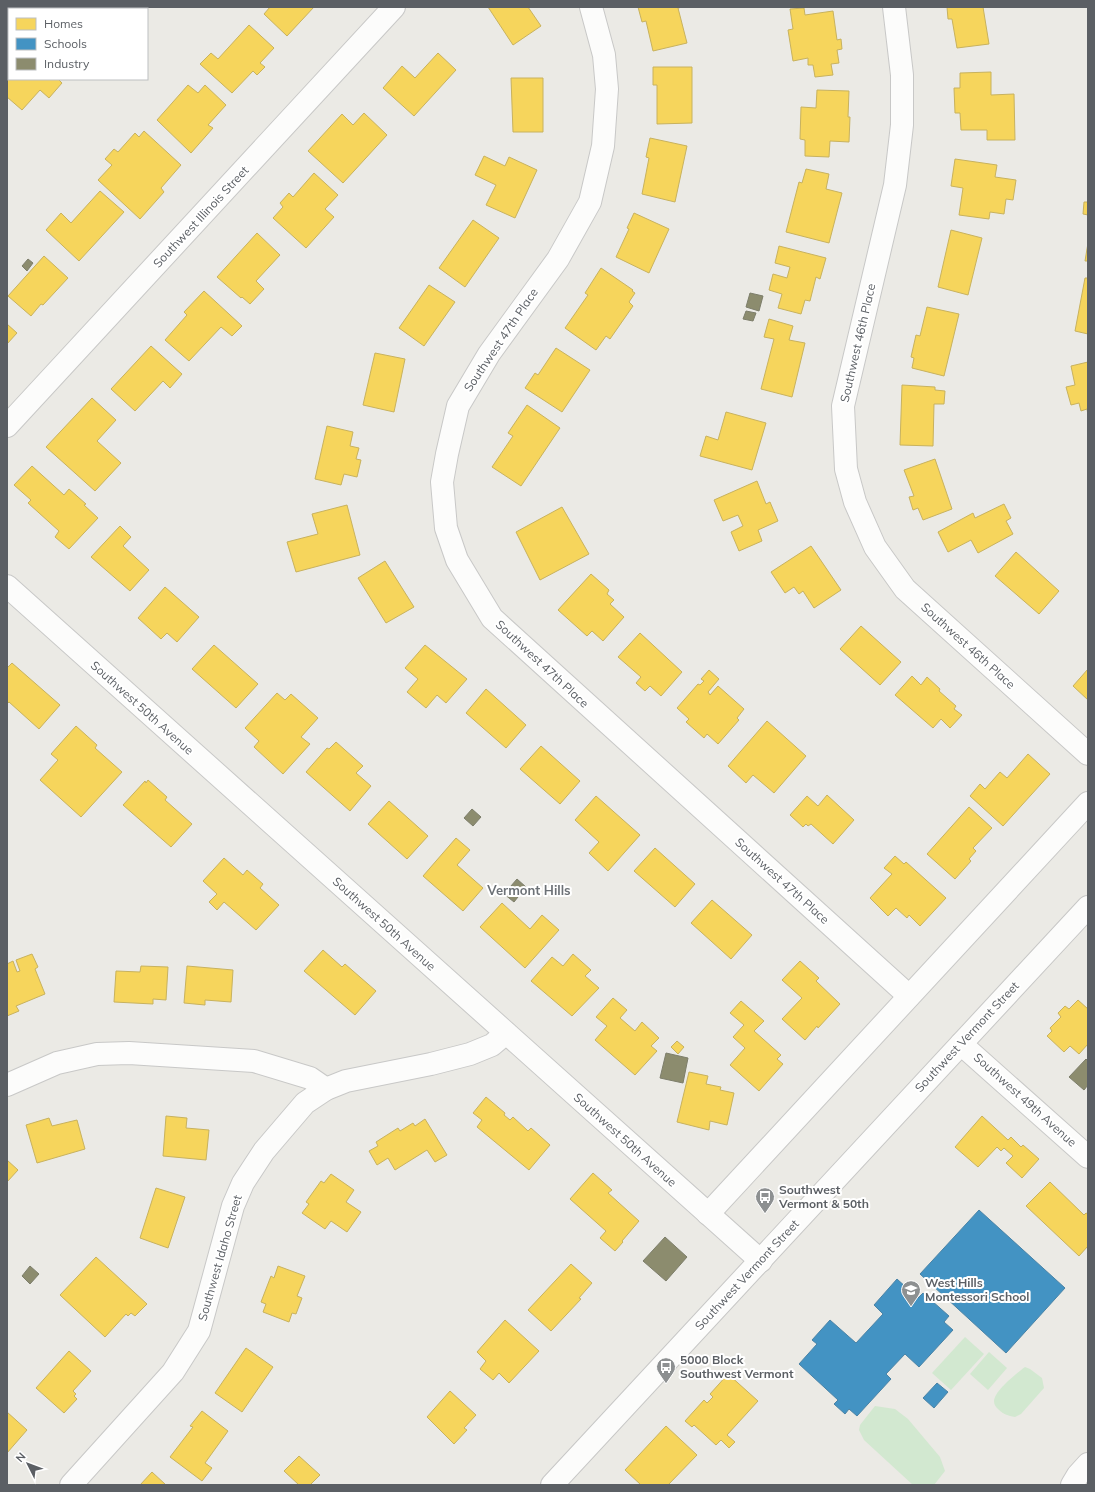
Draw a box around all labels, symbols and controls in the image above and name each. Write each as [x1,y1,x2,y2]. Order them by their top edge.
legend [8,8,148,80]
text: Homes [44,16,83,31]
text: Schools [44,36,87,51]
text: Industry [44,56,90,71]
street label: Southwest Illinois Street [150,163,252,270]
street label: Southwest 46th Place [837,282,878,404]
street label: Southwest 47th Place [460,285,541,394]
street label: Southwest 46th Place [918,599,1018,692]
street label: Southwest 47th Place [493,617,592,711]
street label: Southwest 50th Avenue [88,658,197,758]
street label: Southwest 47th Place [732,834,832,927]
street label: Southwest 50th Avenue [330,874,439,974]
district label: Vermont Hills [486,882,571,898]
street label: Southwest Vermont Street [911,978,1022,1095]
street label: Southwest 49th Avenue [971,1050,1080,1150]
street label: Southwest 50th Avenue [571,1090,680,1190]
place label: Southwest Vermont & 50th [778,1182,869,1211]
bus stop icon: Southwest Vermont & 50th [754,1186,776,1214]
street label: Southwest Idaho Street [194,1193,245,1323]
street label: Southwest Vermont Street [691,1216,802,1333]
place label: West Hills Montessori School [925,1275,1029,1304]
school or university icon: West Hills Montessori School [900,1279,922,1307]
place label: 5000 Block Southwest Vermont [680,1352,794,1381]
bus stop icon: 5000 Block Southwest Vermont [655,1356,677,1384]
north arrow [8,1444,48,1484]
text: N [13,1450,29,1465]

